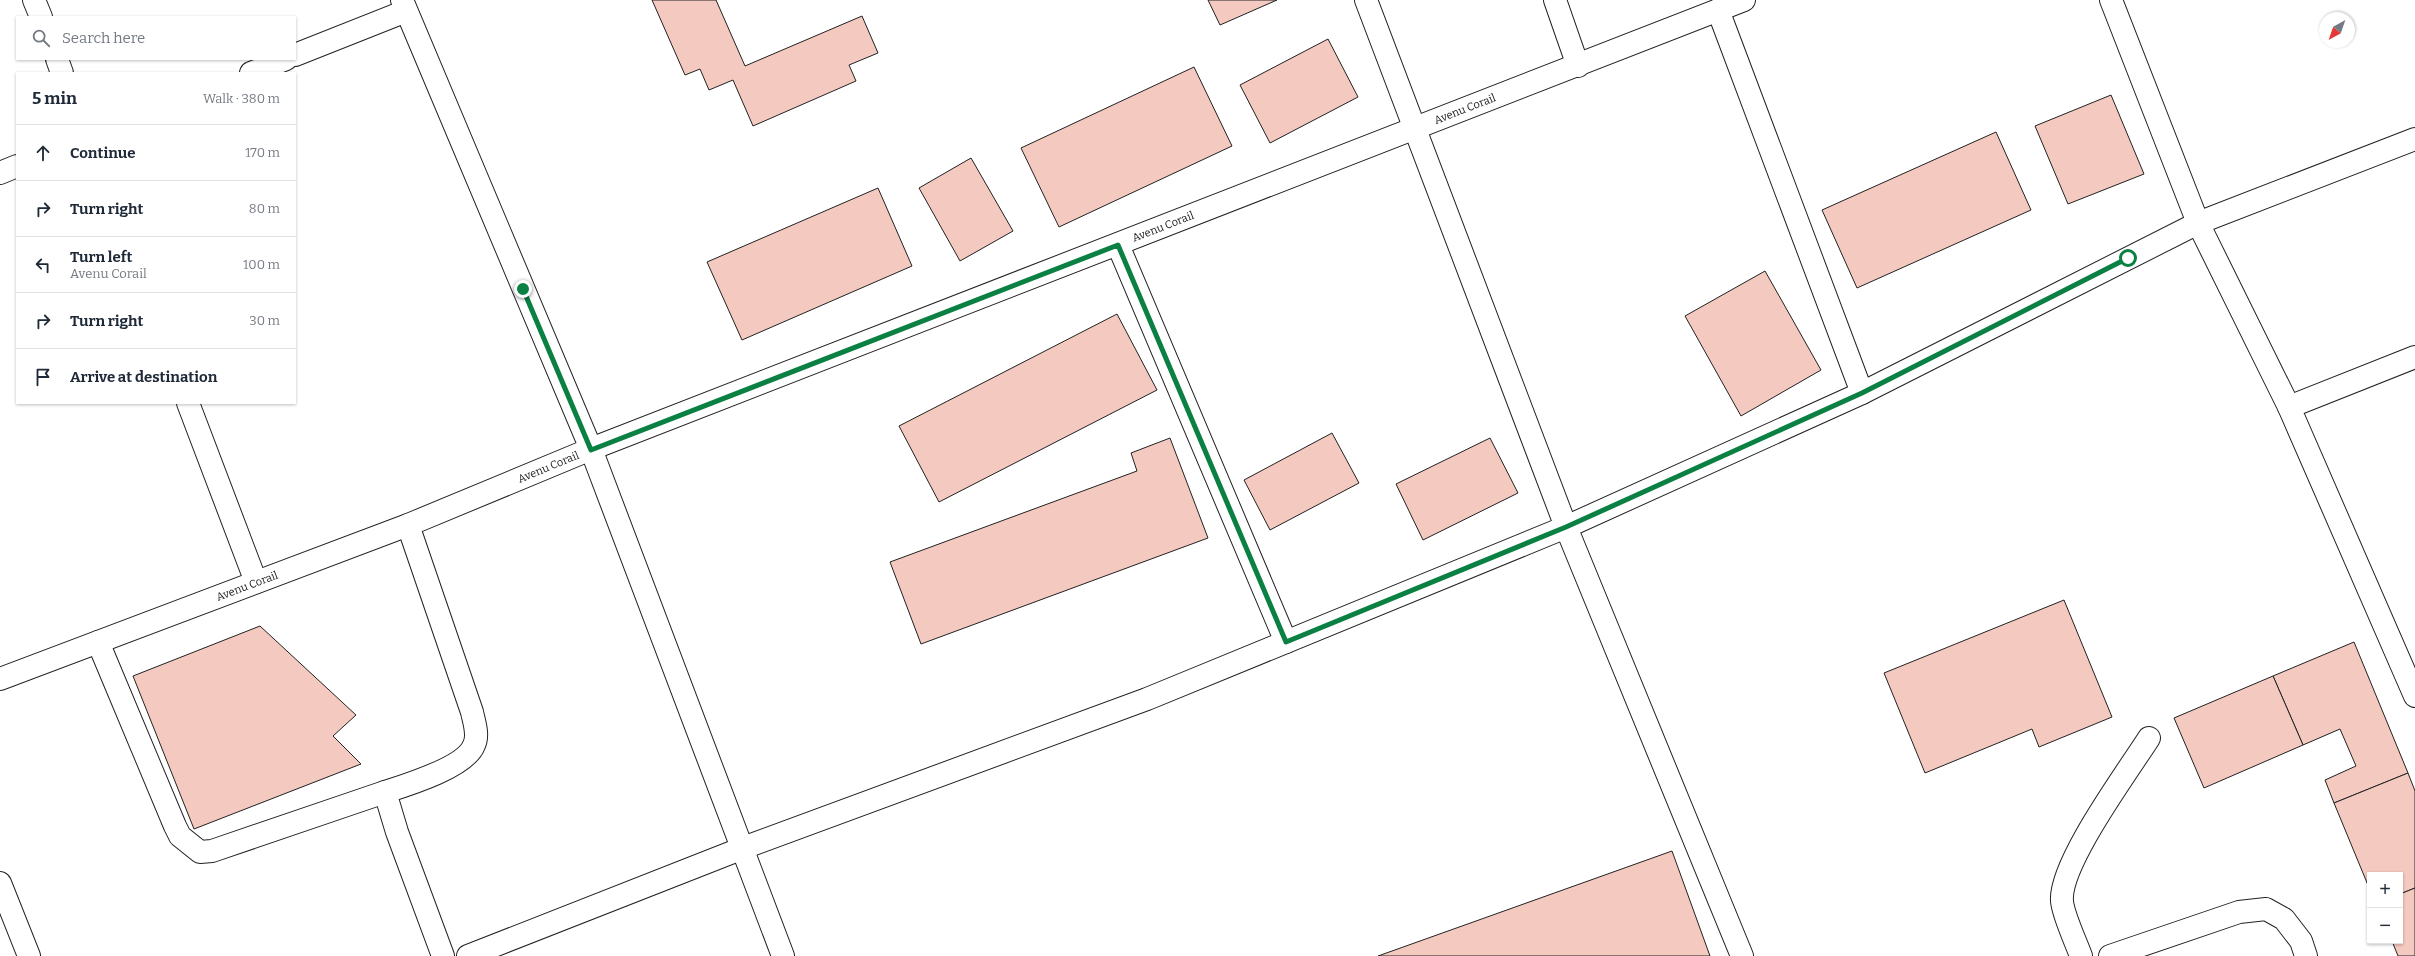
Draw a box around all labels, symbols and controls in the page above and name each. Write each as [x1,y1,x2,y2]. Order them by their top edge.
north arrow [2319,12,2355,48]
search box [16,16,296,60]
icon: search [30,27,52,49]
text: Search here [62,29,145,47]
text: 5 min [32,88,77,109]
text: Walk · 380 m [203,91,280,106]
street label: Avenu Corail [1432,91,1498,127]
icon: ahead [32,142,54,164]
text: Continue [70,144,136,162]
text: 170 m [245,145,280,160]
icon: right [32,198,54,220]
text: Turn right [70,200,143,218]
text: 80 m [249,201,280,216]
street label: Avenu Corail [1130,209,1196,245]
text: Turn left [70,248,132,266]
route start [2119,249,2137,267]
icon: left [32,254,54,276]
text: 100 m [243,257,280,272]
text: Avenu Corail [70,266,147,281]
route end [514,280,532,298]
icon: right [32,310,54,332]
text: Turn right [70,312,143,330]
text: 30 m [249,313,280,328]
icon: arrive [32,366,54,388]
text: Arrive at destination [70,368,217,386]
street label: Avenu Corail [516,449,581,486]
street label: Avenu Corail [214,569,280,604]
map controls [2367,872,2403,944]
button: + [2367,872,2403,908]
button: − [2367,908,2403,944]

